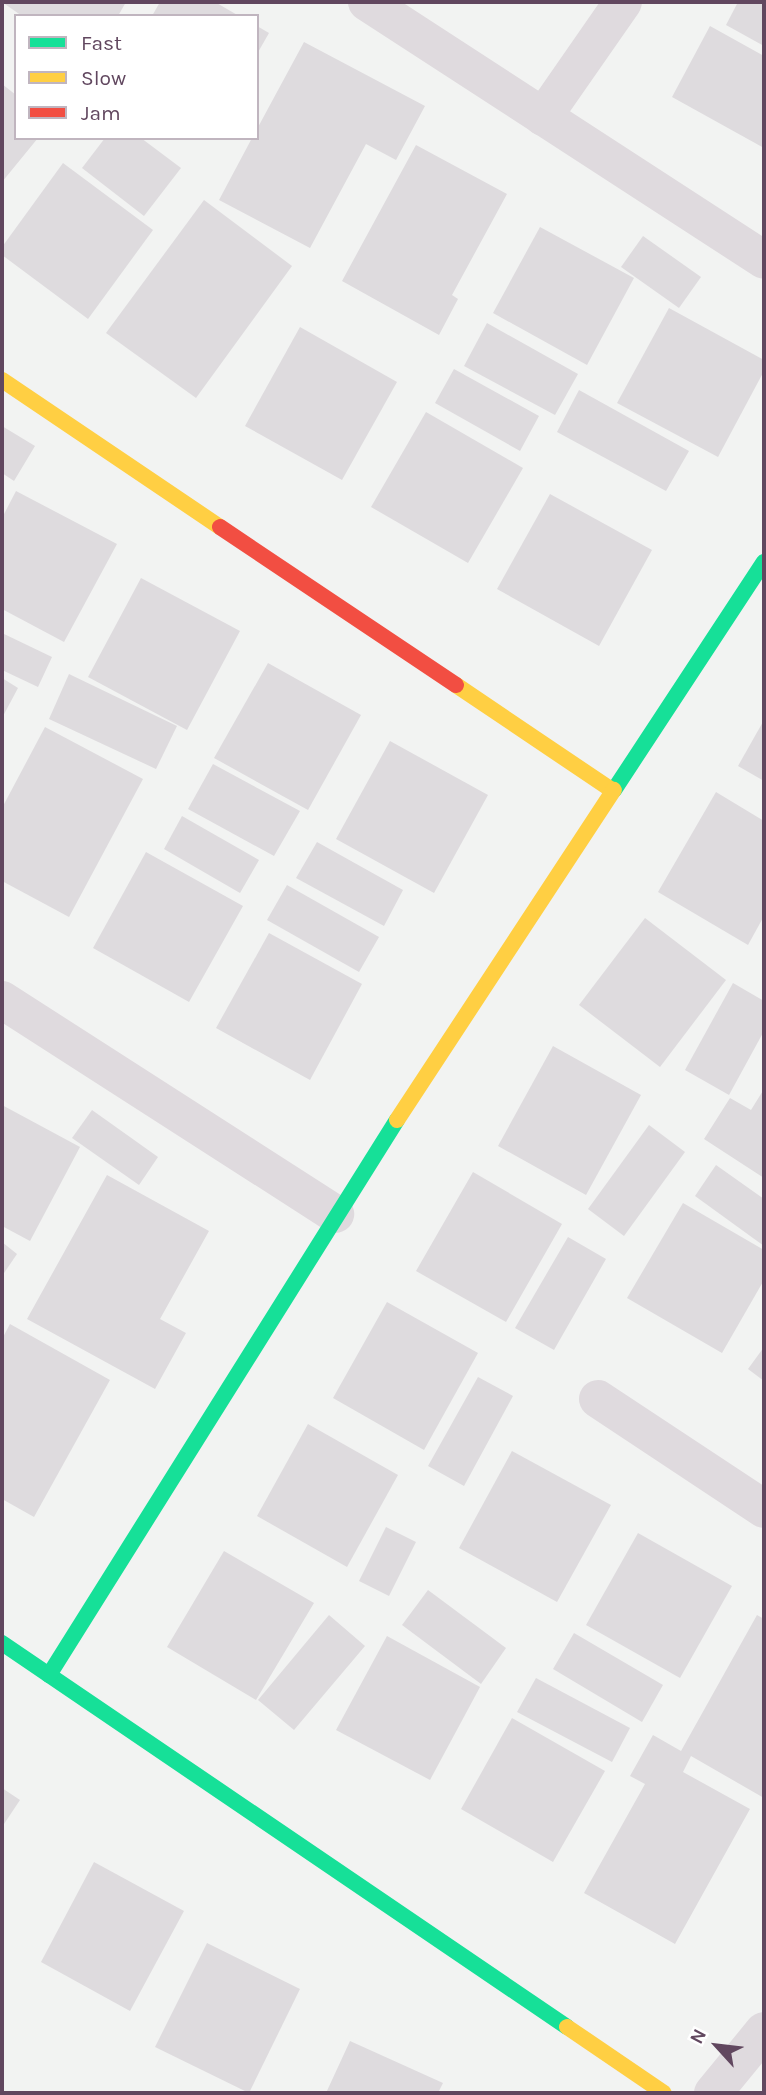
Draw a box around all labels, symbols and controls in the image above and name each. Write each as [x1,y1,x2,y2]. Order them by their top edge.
legend [14,14,259,140]
text: Fast [81,31,122,55]
text: Slow [81,66,126,90]
text: Jam [81,101,121,125]
north arrow [682,2011,752,2081]
text: N [685,2025,711,2048]

